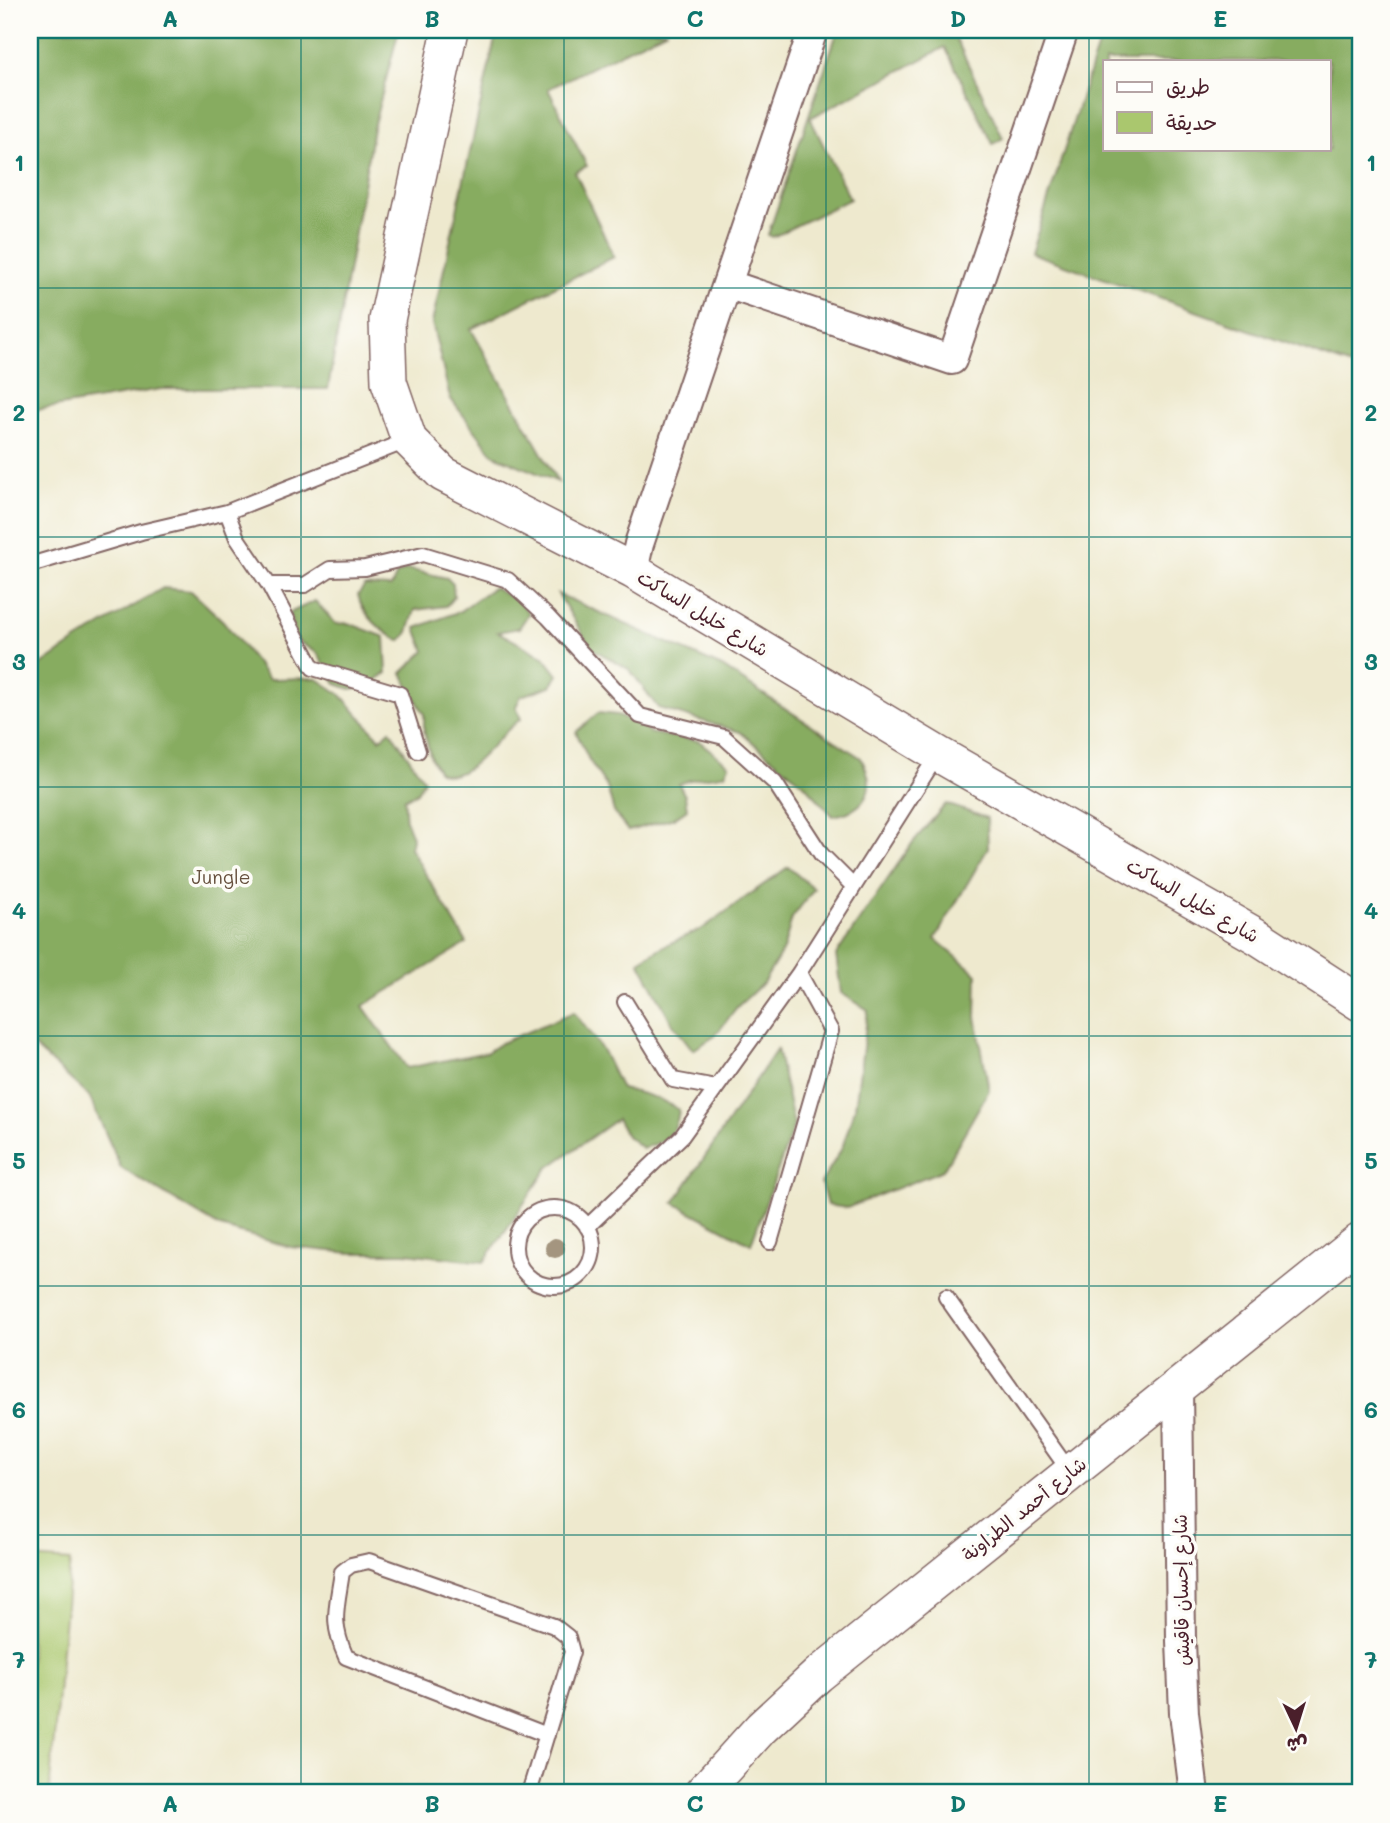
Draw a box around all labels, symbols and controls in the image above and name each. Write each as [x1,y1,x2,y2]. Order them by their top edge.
text: A [162,3,178,33]
text: B [424,3,440,33]
text: C [686,3,704,33]
text: D [950,3,966,33]
text: E [1213,3,1227,33]
legend [1103,60,1330,150]
text: طريق [1166,72,1210,99]
text: حديقة [1166,108,1217,135]
text: 1 [14,147,24,177]
text: 1 [1366,147,1376,177]
text: 2 [13,397,25,427]
text: 2 [1365,397,1377,427]
street label: شارع خليل الساكت [632,564,773,663]
text: 3 [12,646,26,676]
text: 3 [1364,646,1378,676]
street label: شارع خليل الساكت [1122,852,1264,949]
park label: Jungle [192,864,250,889]
text: 4 [12,895,26,925]
text: 4 [1364,895,1378,925]
text: 5 [12,1145,26,1175]
text: 5 [1364,1145,1378,1175]
text: 6 [12,1394,26,1424]
text: 6 [1364,1394,1378,1424]
street label: شارع أحمد الطراونة [956,1451,1092,1568]
street label: شارع إحسان قاقيش [1167,1514,1196,1666]
text: 7 [13,1644,26,1674]
text: 7 [1365,1644,1378,1674]
north arrow [1260,1694,1330,1764]
text: ش [1286,1732,1309,1759]
text: A [162,1788,178,1818]
text: B [424,1788,440,1818]
text: C [686,1788,704,1818]
text: D [950,1788,966,1818]
text: E [1213,1788,1227,1818]

